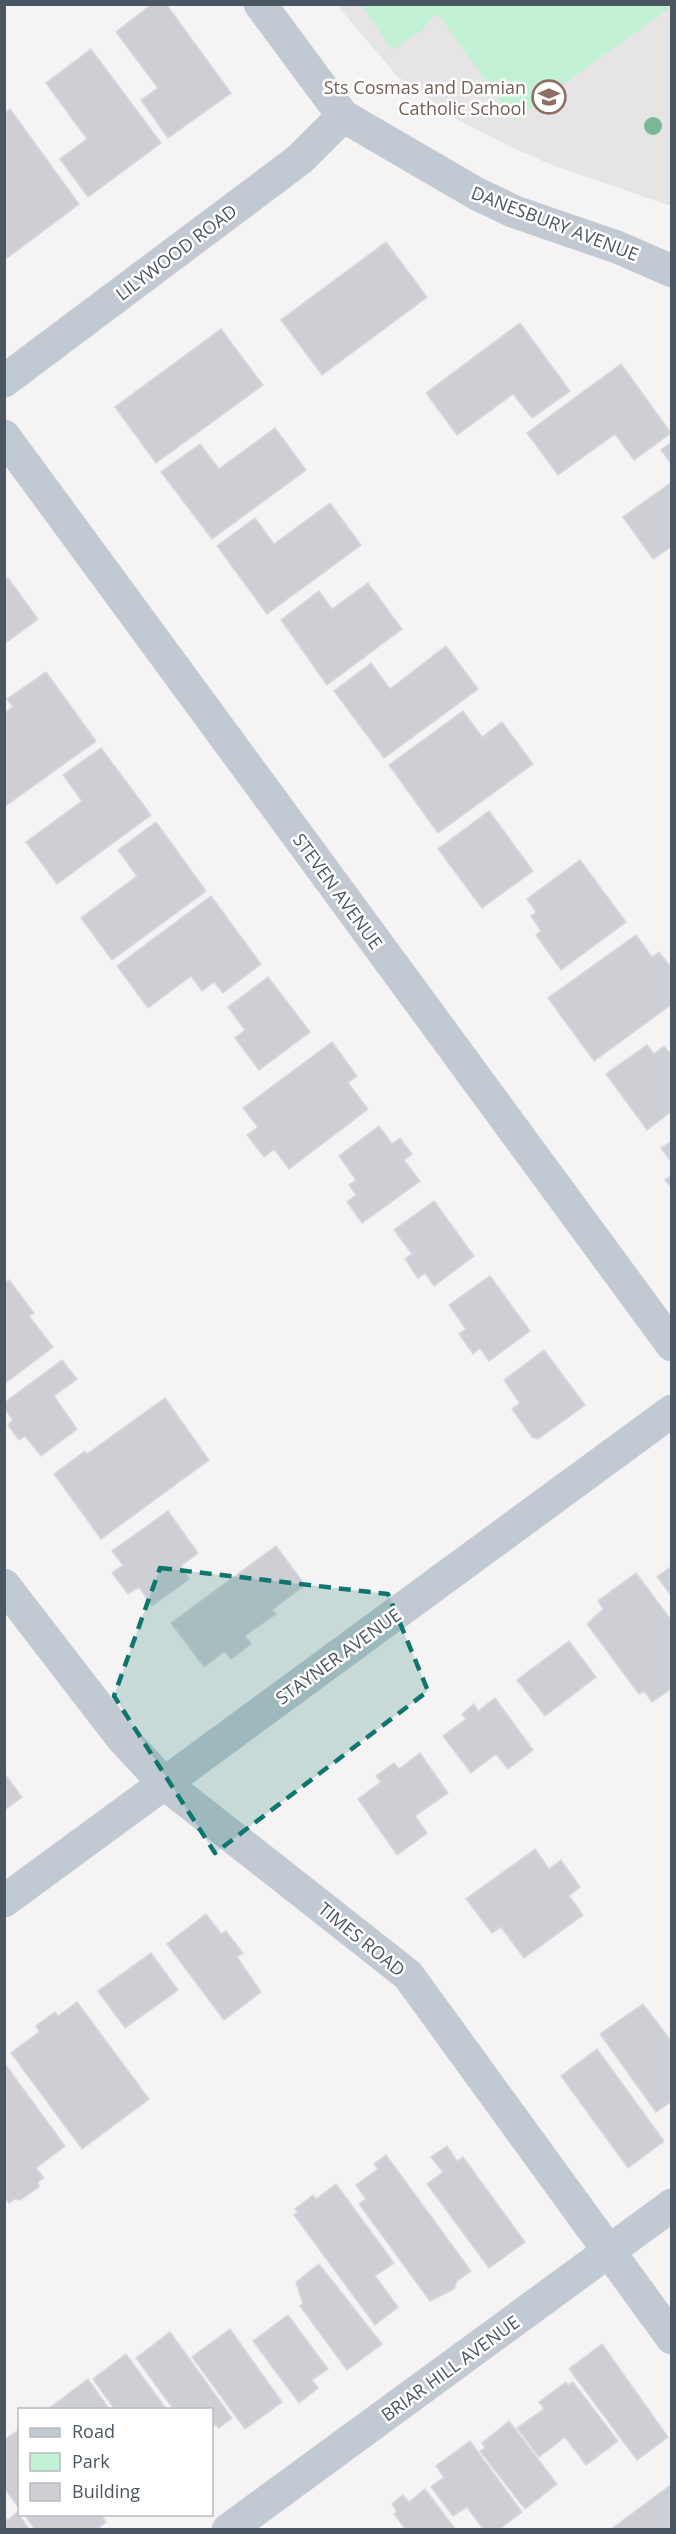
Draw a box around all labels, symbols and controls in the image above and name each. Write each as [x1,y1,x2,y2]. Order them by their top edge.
place label: Sts Cosmas and Damian Catholic School [324,75,526,120]
school or university icon: Sts Cosmas and Damian Catholic School [531,79,567,115]
street label: DANESBURY AVENUE [468,180,642,266]
street label: LILYWOOD ROAD [111,199,241,305]
street label: STEVEN AVENUE [288,828,388,954]
street label: STAYNER AVENUE [271,1602,405,1710]
street label: TIMES ROAD [314,1897,410,1981]
street label: BRIAR HILL AVENUE [376,2310,524,2426]
legend [18,2408,213,2516]
text: Road [72,2419,115,2443]
text: Park [72,2449,110,2473]
text: Building [72,2479,140,2503]

